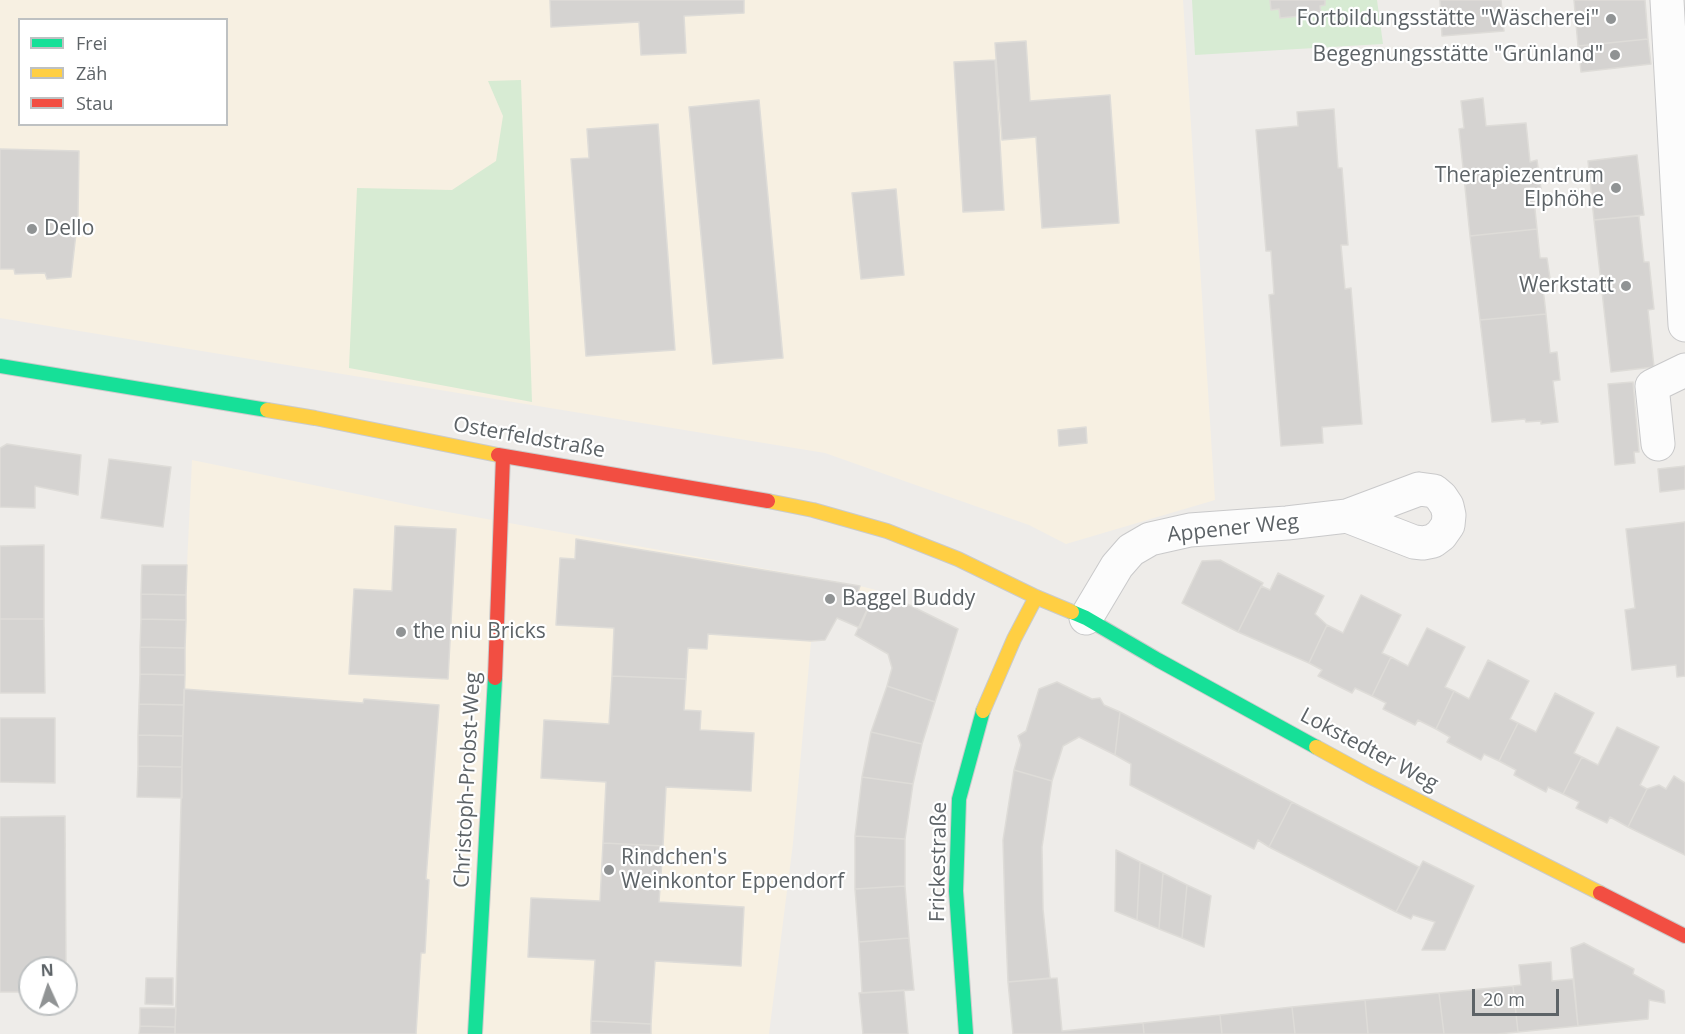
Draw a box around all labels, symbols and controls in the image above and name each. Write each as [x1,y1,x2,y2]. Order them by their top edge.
place label: Fortbildungsstätte "Wäscherei" [1296,6,1599,32]
marker: Fortbildungsstätte "Wäscherei" [1604,12,1618,26]
legend [18,18,228,126]
text: Frei [76,31,107,55]
place label: Begegnungsstätte "Grünland" [1313,42,1603,68]
marker: Begegnungsstätte "Grünland" [1608,48,1622,62]
text: Zäh [76,61,107,85]
text: Stau [76,91,113,115]
place label: Therapiezentrum Elphöhe [1435,163,1604,213]
marker: Therapiezentrum Elphöhe [1609,181,1623,195]
place label: Dello [44,216,94,242]
marker: Dello [25,222,39,236]
place label: Werkstatt [1519,273,1614,299]
marker: Werkstatt [1619,279,1633,293]
street label: Osterfeldstraße [451,412,607,464]
street label: Appener Weg [1166,510,1300,548]
place label: Baggel Buddy [842,586,975,612]
marker: Baggel Buddy [823,592,837,606]
place label: the niu Bricks [413,619,546,645]
marker: the niu Bricks [394,625,408,639]
street label: Christoph-Probst-Weg [450,671,486,889]
street label: Lokstedter Weg [1296,703,1442,797]
street label: Frickestraße [925,802,953,922]
place label: Rindchen's Weinkontor Eppendorf [621,845,844,895]
marker: Rindchen's Weinkontor Eppendorf [602,863,616,877]
north arrow [18,956,78,1016]
text: N [40,959,54,981]
scale bar [1475,977,1562,1015]
text: 20 m [1483,987,1525,1011]

